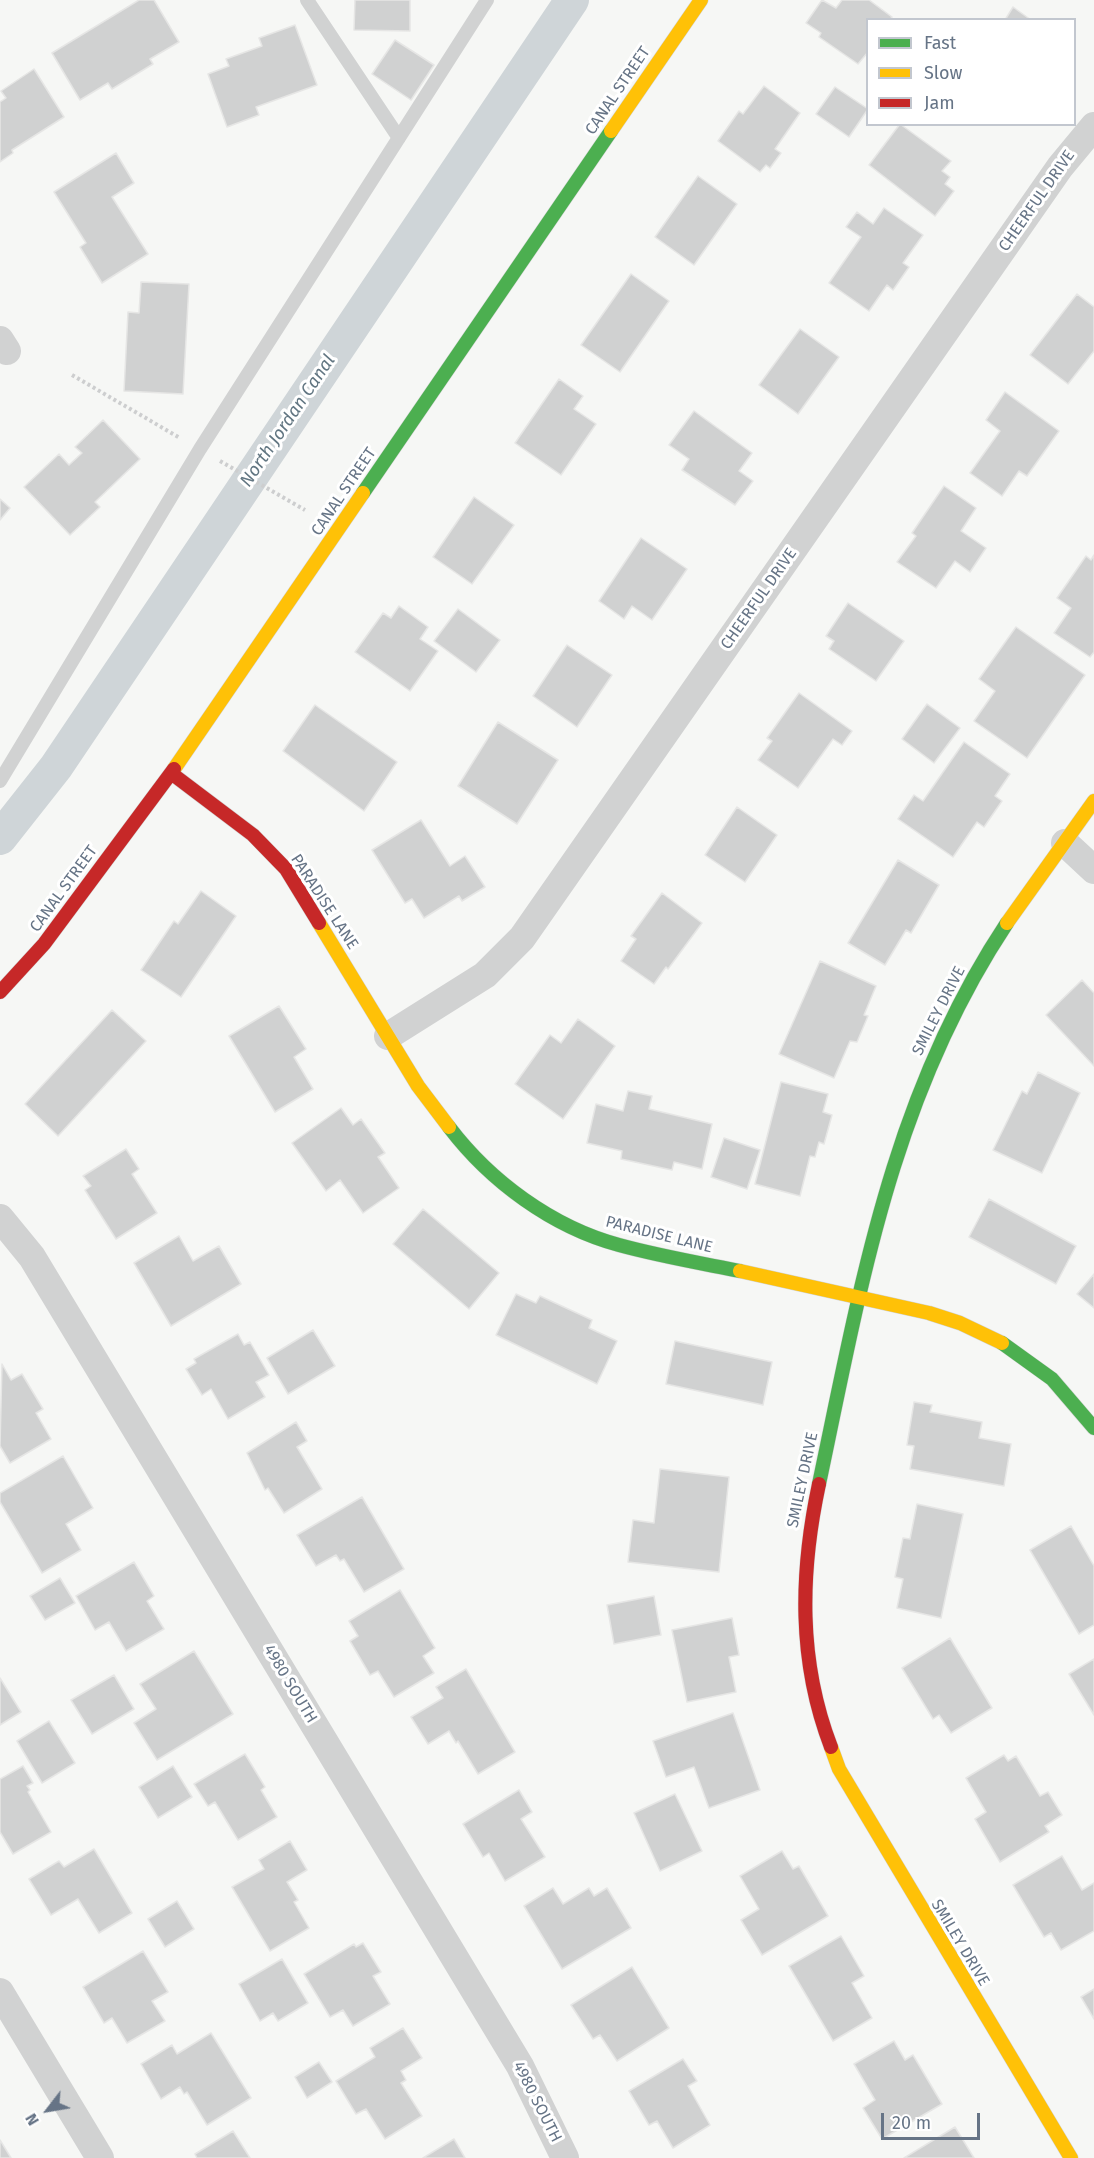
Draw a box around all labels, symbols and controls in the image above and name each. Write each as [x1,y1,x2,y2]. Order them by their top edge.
legend [866,18,1076,126]
text: Fast [924,32,956,54]
street label: CANAL STREET [581,43,655,139]
text: Slow [924,62,962,84]
text: Jam [924,92,955,114]
street label: CHEERFUL DRIVE [995,147,1079,255]
water label: North Jordan Canal [236,351,340,491]
street label: CANAL STREET [307,444,381,540]
street label: CHEERFUL DRIVE [717,545,801,653]
street label: CANAL STREET [26,842,102,936]
street label: PARADISE LANE [286,851,362,953]
street label: SMILEY DRIVE [908,963,970,1059]
street label: PARADISE LANE [604,1212,714,1258]
street label: SMILEY DRIVE [783,1430,823,1530]
street label: 4980 SOUTH [259,1641,321,1727]
street label: SMILEY DRIVE [927,1896,993,1990]
street label: 4980 SOUTH [508,2058,566,2146]
north arrow [18,2080,78,2140]
scale bar [884,2101,983,2139]
text: N [21,2110,43,2129]
text: 20 m [892,2112,931,2134]

